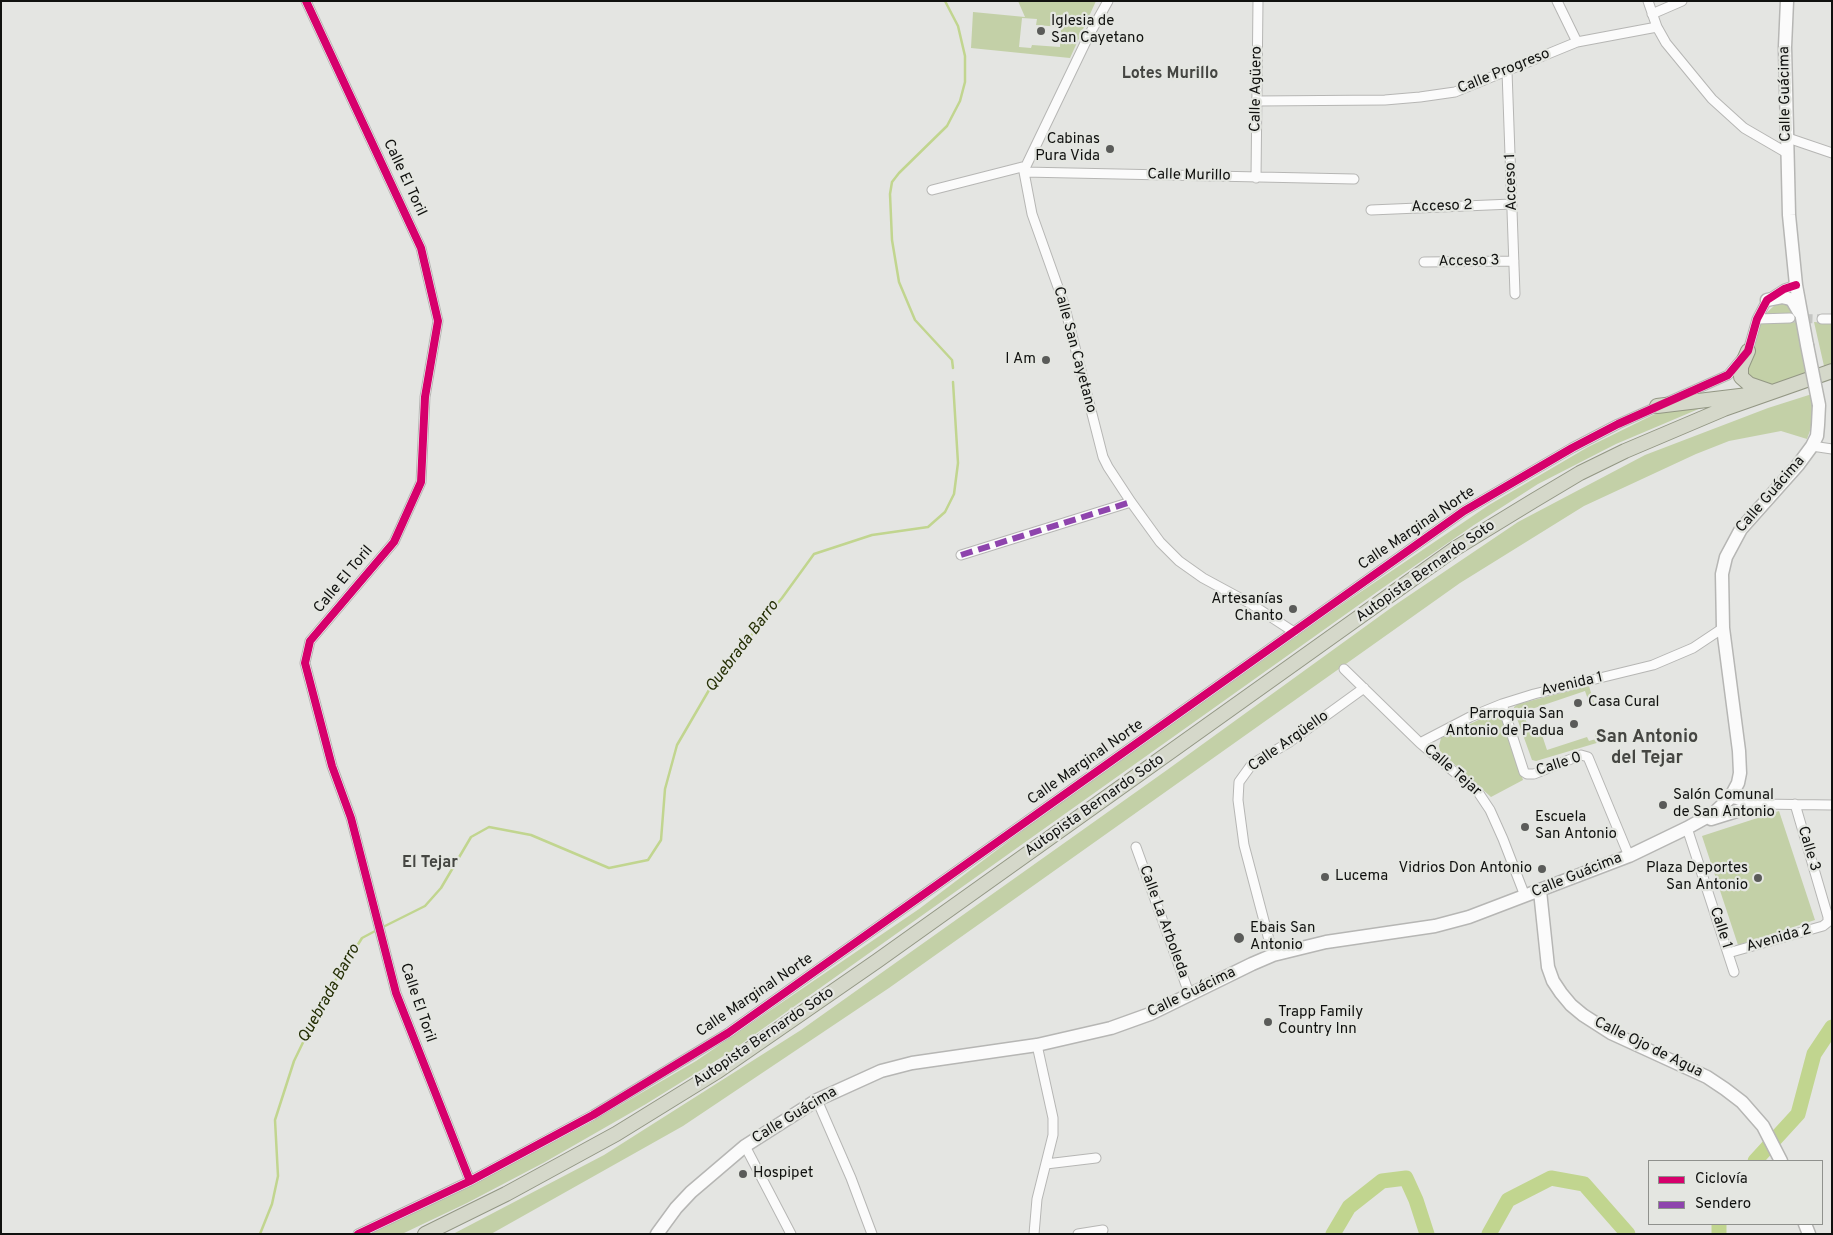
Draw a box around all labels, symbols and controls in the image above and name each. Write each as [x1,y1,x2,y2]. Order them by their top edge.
place label: Iglesia de San Cayetano [1051,13,1144,48]
marker: Iglesia de San Cayetano [1035,25,1047,37]
street label: Calle Progreso [1455,45,1553,99]
street label: Calle Agüero [1247,46,1267,132]
street label: Calle Guácima [1776,46,1796,142]
district label: Lotes Murillo [1122,65,1218,85]
place label: Cabinas Pura Vida [1035,131,1100,166]
street label: Calle El Toril [378,137,430,219]
marker: Cabinas Pura Vida [1104,143,1116,155]
street label: Acceso 1 [1502,153,1522,211]
street label: Calle Murillo [1147,166,1231,186]
street label: Acceso 2 [1411,197,1473,217]
street label: Acceso 3 [1438,252,1500,272]
street label: Calle San Cayetano [1048,285,1100,415]
place label: I Am [1005,351,1036,369]
marker: I Am [1040,354,1052,366]
street label: Calle Guácima [1733,453,1809,537]
street label: Calle Marginal Norte [1355,483,1479,575]
street label: Autopista Bernardo Soto [1353,517,1499,627]
street label: Calle El Toril [311,543,377,617]
place label: Artesanías Chanto [1211,591,1283,626]
water label: Quebrada Barro [702,597,784,697]
marker: Artesanías Chanto [1287,603,1299,615]
street label: Avenida 1 [1539,669,1605,701]
place label: Casa Cural [1588,694,1660,712]
marker: Casa Cural [1572,697,1584,709]
place label: Parroquia San Antonio de Padua [1445,706,1564,741]
street label: Calle Argüello [1245,708,1333,776]
street label: Calle Marginal Norte [1025,716,1147,810]
marker: Parroquia San Antonio de Padua [1568,718,1580,730]
district label: San Antonio del Tejar [1596,727,1698,770]
street label: Calle Tejar [1420,741,1484,801]
street label: Calle 0 [1534,749,1584,781]
street label: Autopista Bernardo Soto [1022,751,1168,861]
place label: Salón Comunal de San Antonio [1673,787,1775,822]
marker: Salón Comunal de San Antonio [1657,799,1669,811]
place label: Escuela San Antonio [1535,809,1617,844]
marker: Escuela San Antonio [1519,821,1531,833]
street label: Calle 3 [1793,824,1823,874]
street label: Calle Guácima [1529,850,1625,902]
district label: El Tejar [402,854,458,874]
place label: Vidrios Don Antonio [1398,860,1532,878]
place label: Plaza Deportes San Antonio [1646,860,1748,895]
street label: Calle La Arboleda [1134,863,1192,981]
marker: Vidrios Don Antonio [1536,863,1548,875]
place label: Lucema [1335,868,1388,886]
marker: Lucema [1319,871,1331,883]
marker: Plaza Deportes San Antonio [1752,872,1764,884]
street label: Calle 1 [1705,905,1735,951]
place label: Ebais San Antonio [1250,920,1315,955]
street label: Avenida 2 [1745,921,1813,957]
marker: Ebais San Antonio [1232,931,1246,945]
water label: Quebrada Barro [295,941,365,1047]
street label: Calle Marginal Norte [693,950,817,1042]
street label: Calle El Toril [395,961,439,1045]
street label: Calle Guácima [1145,964,1239,1022]
street label: Autopista Bernardo Soto [690,984,838,1092]
place label: Trapp Family Country Inn [1278,1004,1363,1039]
street label: Calle Ojo de Agua [1591,1014,1705,1082]
marker: Trapp Family Country Inn [1262,1016,1274,1028]
street label: Calle Guácima [749,1084,841,1148]
legend [1648,1160,1823,1225]
place label: Hospipet [753,1165,813,1183]
marker: Hospipet [737,1168,749,1180]
text: Ciclovía [1695,1170,1748,1189]
text: Sendero [1695,1195,1751,1214]

